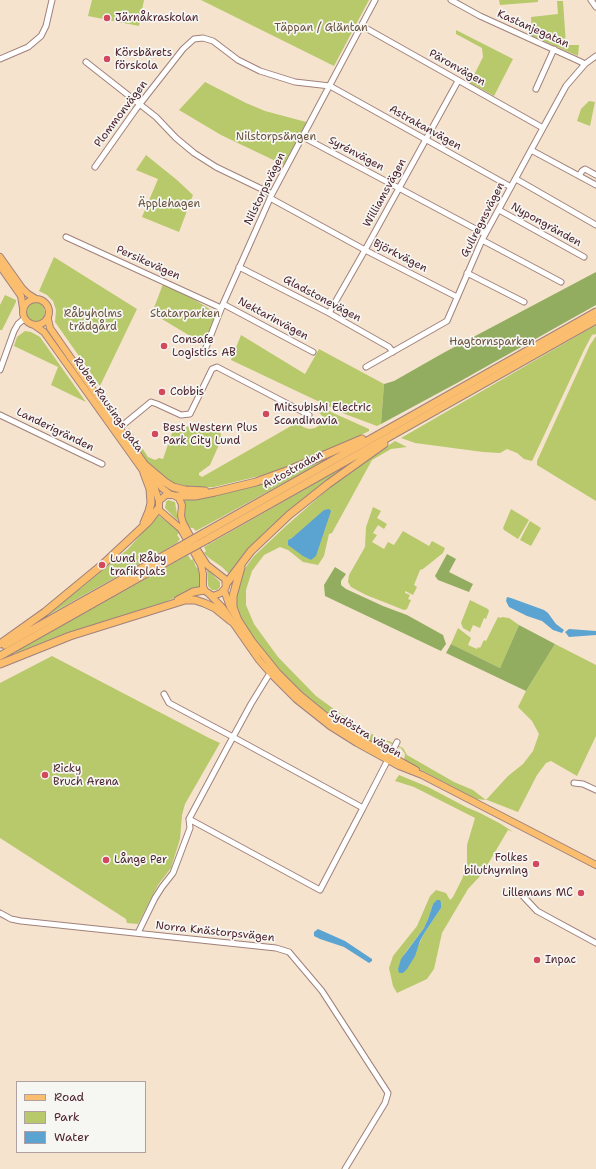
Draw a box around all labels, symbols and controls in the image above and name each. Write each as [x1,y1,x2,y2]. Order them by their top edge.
street label: Kastanjegatan [495,7,571,51]
place label: Järnåkraskolan [115,11,199,25]
marker: Järnåkraskolan [102,13,112,23]
park label: Täppan / Gläntan [274,21,368,35]
place label: Körsbärets förskola [115,46,172,72]
street label: Päronvägen [426,47,488,89]
marker: Körsbärets förskola [102,54,112,64]
street label: Plommonvägen [92,78,150,150]
street label: Astrakanvägen [387,103,463,153]
park label: Nilstorpsängen [236,130,316,144]
street label: Syrénvägen [326,134,386,174]
street label: Nilstorpsvägen [242,151,288,227]
street label: Williamsvägen [361,156,409,230]
street label: Gullregnsvägen [458,180,508,260]
park label: Äpplehagen [138,197,200,211]
street label: Nypongränden [508,200,584,250]
street label: Björkvägen [371,237,429,275]
street label: Persikevägen [114,243,182,283]
street label: Gladstonevägen [281,273,363,325]
street label: Nektarinvägen [236,295,310,343]
park label: Råbyholms trädgård [64,307,122,333]
park label: Statarparken [150,307,220,321]
place label: Consafe Logistics AB [172,333,236,359]
park label: Hagtornsparken [449,335,535,349]
marker: Consafe Logistics AB [159,341,169,351]
street label: Ruben Rausings gata [70,355,146,455]
place label: Cobbis [170,385,204,399]
marker: Cobbis [157,387,167,397]
place label: Mitsubishi Electric Scandinavia [274,401,371,427]
street label: Landerigränden [14,406,96,454]
marker: Mitsubishi Electric Scandinavia [261,409,271,419]
place label: Best Western Plus Park City Lund [163,421,258,447]
marker: Best Western Plus Park City Lund [150,429,160,439]
street label: Autostradan [261,448,325,492]
place label: Lund Råby trafikplats [110,552,166,578]
marker: Lund Råby trafikplats [97,560,107,570]
street label: Sydöstra vägen [326,707,404,761]
place label: Ricky Bruch Arena [53,762,119,788]
marker: Ricky Bruch Arena [40,770,50,780]
place label: Folkes biluthyrning [464,851,528,877]
place label: Långe Per [114,853,167,867]
marker: Långe Per [101,855,111,865]
marker: Folkes biluthyrning [531,859,541,869]
place label: Lillemans MC [502,886,573,900]
marker: Lillemans MC [576,888,586,898]
street label: Norra Knästorpsvägen [155,919,275,945]
place label: Inpac [545,953,576,967]
marker: Inpac [532,955,542,965]
legend [16,1081,146,1153]
text: Road [54,1089,84,1105]
text: Park [54,1109,80,1125]
text: Water [54,1129,89,1145]

